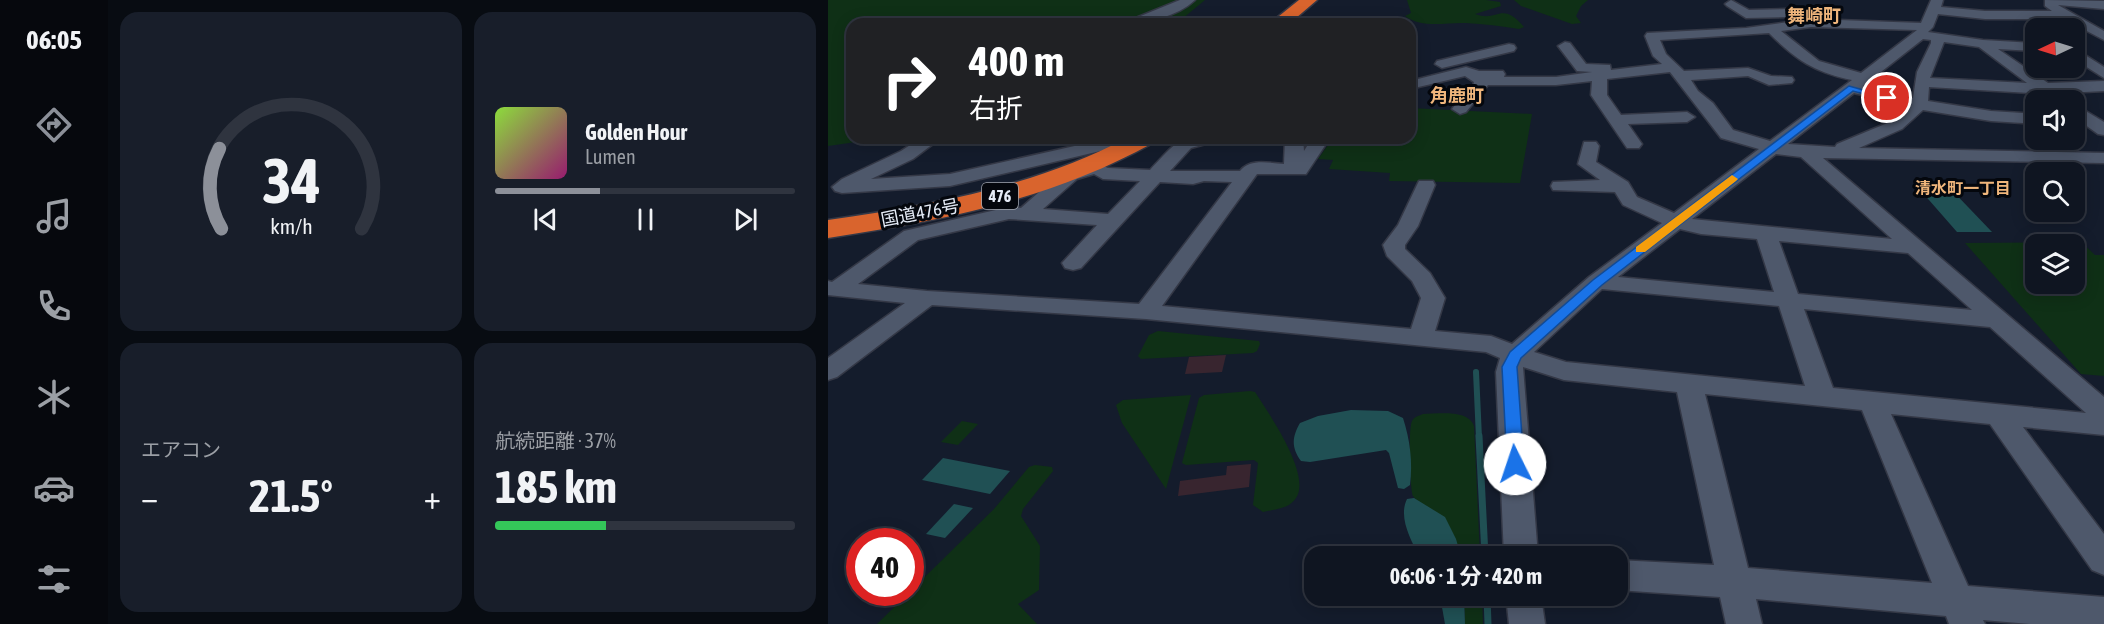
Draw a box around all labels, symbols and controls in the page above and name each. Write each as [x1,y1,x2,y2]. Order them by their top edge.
district label: 舞崎町 [1787,5,1841,26]
north arrow [2025,18,2085,78]
map controls [2025,18,2085,294]
text: 06:05 [26,24,82,55]
text: 400 m [969,37,1064,85]
icon: right [870,42,948,120]
pin [1861,72,1912,123]
icon: arrive [1870,81,1903,114]
district label: 角鹿町 [1430,85,1484,106]
button: sound [2025,90,2085,150]
text: 右折 [969,93,1023,124]
icon: directions [33,104,75,146]
text: Golden Hour [585,119,687,145]
text: 34 [262,145,320,216]
text: Lumen [585,145,636,168]
button: search [2025,162,2085,222]
district label: 清水町一丁目 [1915,179,2011,197]
road number: 476 [982,183,1018,209]
icon: music [33,195,75,237]
street label: 国道476号 [879,195,961,230]
icon: previous [529,203,562,236]
icon: pause [629,203,662,236]
icon: next [729,203,762,236]
text: km/h [270,214,312,239]
button: layers [2025,234,2085,294]
icon: phone [33,285,75,327]
icon: climate [33,376,75,418]
text: 航続距離 · 37% [495,429,616,452]
position arrow [1483,432,1547,496]
text: エアコン [141,438,221,461]
text: 185 km [495,461,617,513]
icon: car [33,467,75,509]
text: 21.5° [249,470,333,522]
text: − [141,478,158,516]
text: + [424,478,441,516]
speed limit sign: 40 [846,528,924,606]
icon: filters [33,558,75,600]
text: 06:06 · 1 分 · 420 m [1390,563,1542,589]

